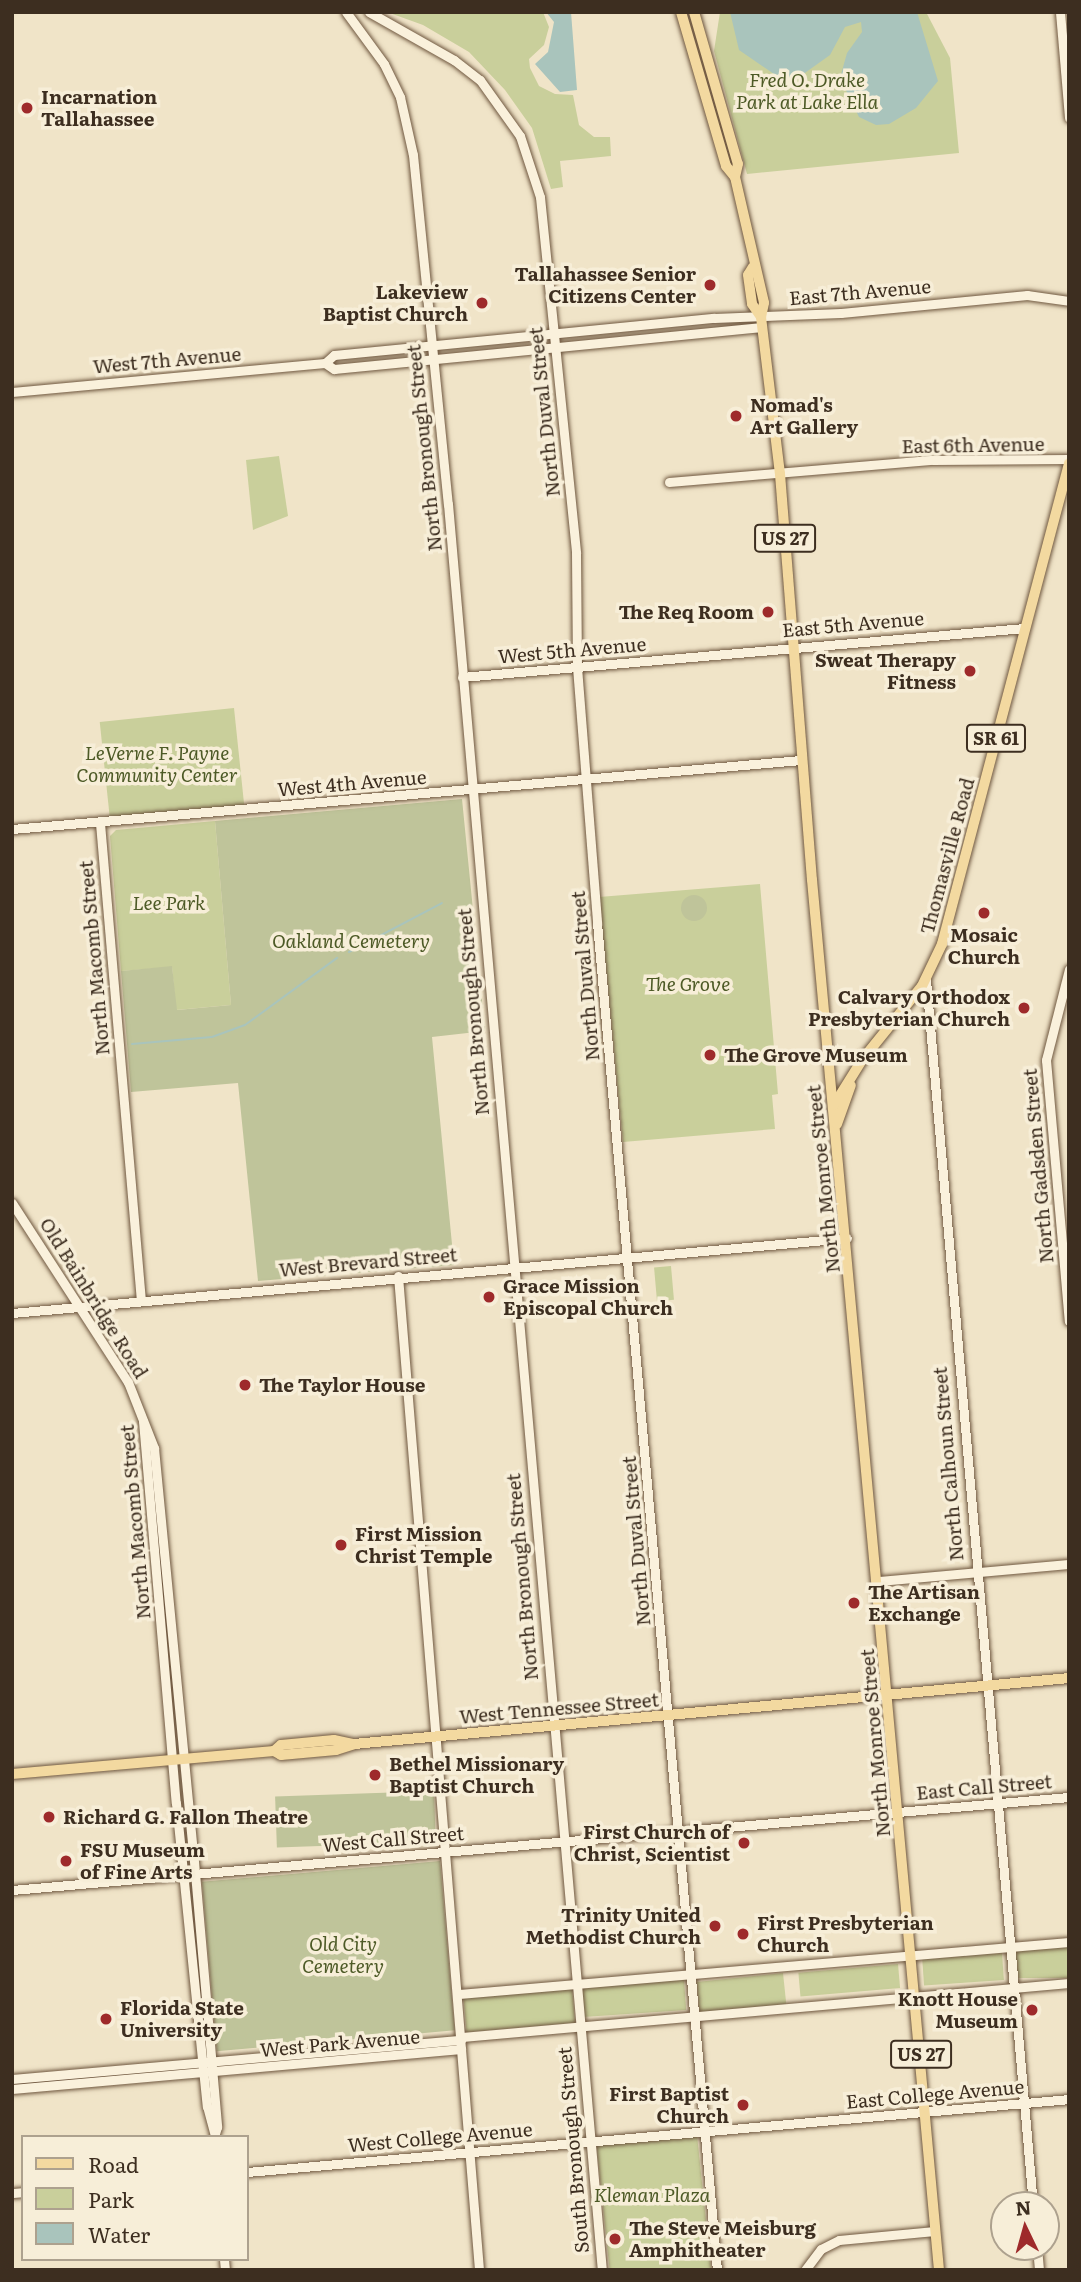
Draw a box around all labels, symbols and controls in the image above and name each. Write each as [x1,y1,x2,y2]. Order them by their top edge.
park label: Fred O. Drake Park at Lake Ella [736,69,878,113]
place label: Incarnation Tallahassee [41,86,157,130]
marker: Incarnation Tallahassee [19,100,35,116]
place label: Tallahassee Senior Citizens Center [515,263,696,307]
street label: East 7th Avenue [788,274,932,310]
marker: Tallahassee Senior Citizens Center [702,277,718,293]
place label: Lakeview Baptist Church [323,281,468,325]
marker: Lakeview Baptist Church [474,295,490,311]
street label: North Duval Street [524,326,564,498]
street label: West 7th Avenue [92,342,242,378]
street label: North Bronough Street [402,343,446,553]
place label: Nomad's Art Gallery [750,394,858,438]
marker: Nomad's Art Gallery [728,408,744,424]
street label: East 6th Avenue [901,432,1045,458]
road number: US 27 [754,524,816,552]
place label: The Req Room [619,601,754,623]
marker: The Req Room [760,604,776,620]
street label: East 5th Avenue [781,606,925,642]
street label: West 5th Avenue [497,632,647,668]
place label: Sweat Therapy Fitness [815,649,956,693]
marker: Sweat Therapy Fitness [962,663,978,679]
road number: SR 61 [964,724,1028,752]
park label: LeVerne F. Payne Community Center [76,742,238,786]
street label: West 4th Avenue [276,765,428,801]
street label: Thomasville Road [915,775,979,937]
street label: North Macomb Street [74,860,114,1056]
street label: North Duval Street [566,890,604,1062]
park label: Lee Park [133,892,205,914]
marker: Mosaic Church [976,905,992,921]
street label: North Bronough Street [453,907,493,1117]
place label: Mosaic Church [948,924,1020,968]
park label: Oakland Cemetery [272,930,430,952]
park label: The Grove [646,973,730,995]
place label: Calvary Orthodox Presbyterian Church [808,986,1010,1030]
marker: Calvary Orthodox Presbyterian Church [1016,1000,1032,1016]
place label: The Grove Museum [724,1044,908,1066]
marker: The Grove Museum [702,1047,718,1063]
street label: North Gadsden Street [1018,1068,1058,1264]
street label: North Monroe Street [802,1084,844,1274]
street label: Old Bainbridge Road [35,1213,153,1383]
street label: West Brevard Street [278,1243,458,1281]
place label: Grace Mission Episcopal Church [503,1275,673,1319]
marker: Grace Mission Episcopal Church [481,1289,497,1305]
street label: North Calhoun Street [928,1366,968,1562]
place label: The Taylor House [259,1374,425,1396]
marker: The Taylor House [237,1377,253,1393]
street label: North Macomb Street [115,1424,155,1620]
street label: North Duval Street [617,1455,655,1627]
street label: North Bronough Street [502,1472,542,1682]
place label: First Mission Christ Temple [355,1523,492,1567]
marker: First Mission Christ Temple [333,1537,349,1553]
place label: The Artisan Exchange [868,1581,980,1625]
marker: The Artisan Exchange [846,1595,862,1611]
street label: North Monroe Street [855,1648,895,1838]
street label: West Tennessee Street [458,1688,660,1728]
place label: Bethel Missionary Baptist Church [389,1753,564,1797]
marker: Bethel Missionary Baptist Church [367,1767,383,1783]
street label: East Call Street [915,1770,1053,1804]
place label: Richard G. Fallon Theatre [63,1806,308,1828]
marker: Richard G. Fallon Theatre [41,1809,57,1825]
street label: West Call Street [321,1821,465,1857]
place label: First Church of Christ, Scientist [574,1821,730,1865]
marker: First Church of Christ, Scientist [736,1835,752,1851]
place label: FSU Museum of Fine Arts [80,1839,205,1883]
marker: FSU Museum of Fine Arts [58,1853,74,1869]
place label: Trinity United Methodist Church [525,1904,701,1948]
place label: First Presbyterian Church [757,1912,934,1956]
marker: Trinity United Methodist Church [707,1918,723,1934]
marker: First Presbyterian Church [735,1926,751,1942]
park label: Old City Cemetery [302,1933,384,1977]
place label: Knott House Museum [897,1988,1018,2032]
place label: Florida State University [120,1997,244,2041]
marker: Knott House Museum [1024,2002,1040,2018]
marker: Florida State University [98,2011,114,2027]
street label: West Park Avenue [259,2025,421,2061]
road number: US 27 [890,2040,953,2068]
street label: South Bronough Street [553,2046,593,2254]
street label: East College Avenue [845,2075,1025,2113]
place label: First Baptist Church [609,2083,729,2127]
marker: First Baptist Church [735,2097,751,2113]
street label: West College Avenue [347,2118,533,2156]
legend [21,2135,248,2261]
text: Road [88,2148,139,2179]
text: Park [88,2183,134,2214]
park label: Kleman Plaza [594,2184,710,2206]
north arrow [990,2191,1060,2261]
text: N [1014,2192,1033,2222]
place label: The Steve Meisburg Amphitheater [629,2217,816,2261]
text: Water [88,2218,150,2249]
marker: The Steve Meisburg Amphitheater [607,2231,623,2247]

